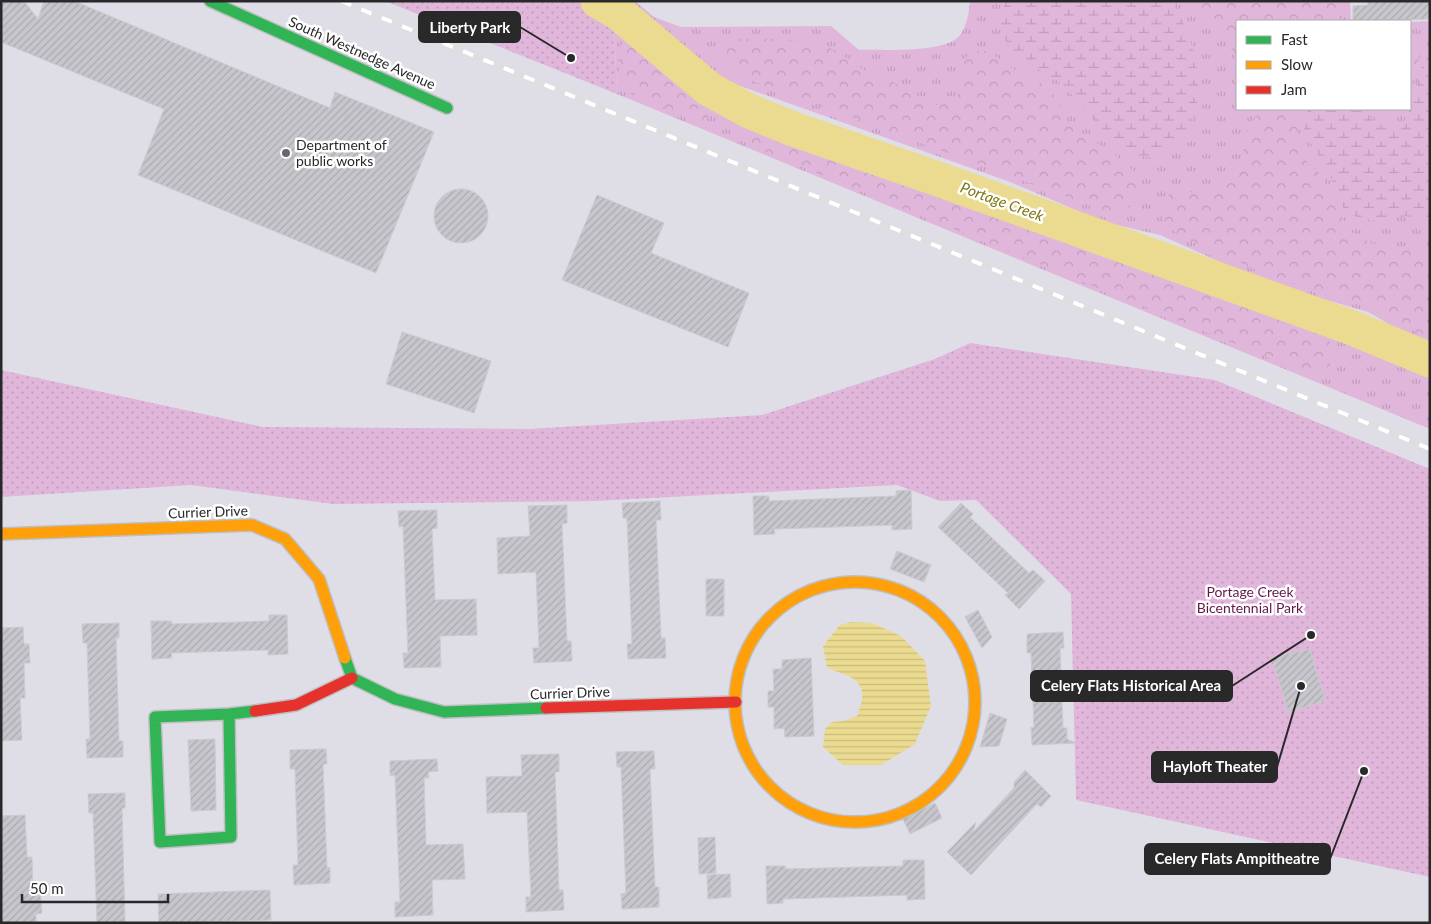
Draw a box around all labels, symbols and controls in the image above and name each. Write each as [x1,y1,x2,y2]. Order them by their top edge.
street label: South Westnedge Avenue [286,12,438,93]
callout: Liberty Park [419,12,520,42]
text: Liberty Park [430,18,511,36]
legend [1236,20,1411,110]
text: Fast [1281,30,1308,48]
text: Slow [1281,55,1313,73]
text: Jam [1281,80,1307,98]
place label: Department of public works [296,136,387,169]
marker: Department of public works [280,147,292,159]
water label: Portage Creek [958,178,1047,225]
street label: Currier Drive [168,502,248,521]
park label: Portage Creek Bicentennial Park [1197,583,1304,616]
callout: Celery Flats Historical Area [1031,671,1232,701]
text: Celery Flats Historical Area [1041,676,1221,694]
street label: Currier Drive [530,683,610,702]
callout: Hayloft Theater [1152,752,1277,782]
text: Hayloft Theater [1163,757,1268,775]
callout: Celery Flats Ampitheatre [1145,844,1330,874]
text: Celery Flats Ampitheatre [1154,849,1320,867]
scale bar [22,872,169,904]
text: 50 m [30,879,64,897]

